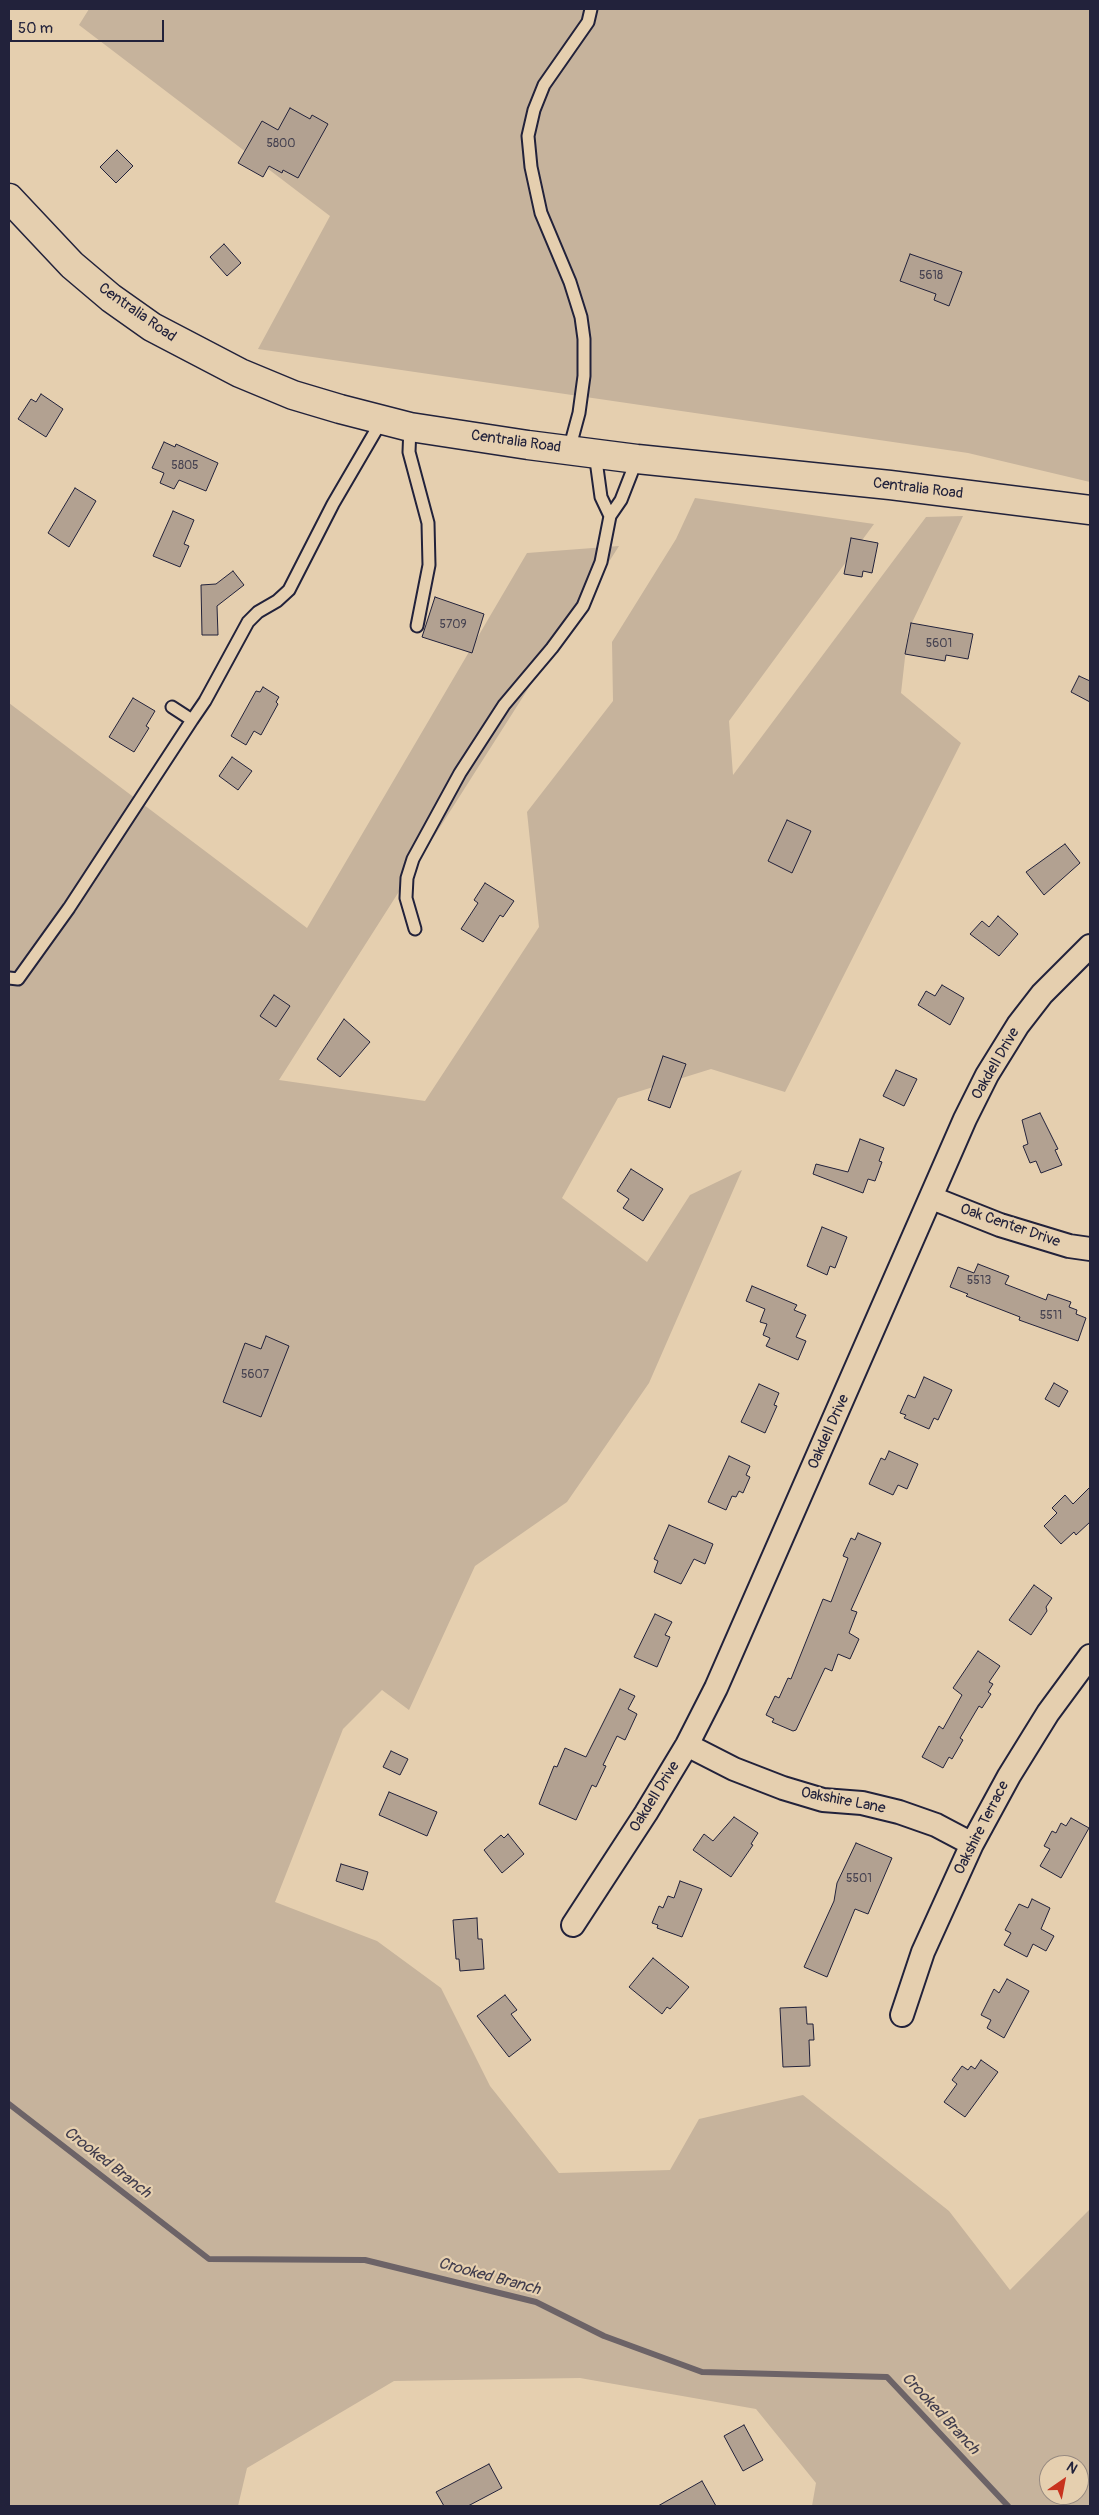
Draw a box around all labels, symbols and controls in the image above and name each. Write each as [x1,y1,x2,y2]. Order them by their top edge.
scale bar [12,10,166,42]
text: 50 m [18,19,53,38]
house number: 5800 [267,137,295,151]
house number: 5618 [919,269,943,283]
street label: Centralia Road [95,280,179,346]
street label: Centralia Road [470,427,562,457]
house number: 5805 [171,459,199,473]
street label: Centralia Road [872,475,964,503]
house number: 5709 [439,618,467,632]
house number: 5601 [926,637,952,651]
street label: Oakdell Drive [968,1025,1024,1103]
street label: Oak Center Drive [958,1200,1062,1252]
house number: 5513 [967,1274,991,1288]
house number: 5511 [1040,1309,1062,1323]
house number: 5607 [241,1368,269,1382]
street label: Oakdell Drive [804,1392,854,1472]
street label: Oakdell Drive [626,1758,684,1836]
street label: Oakshire Terrace [951,1778,1013,1878]
street label: Oakshire Lane [799,1784,887,1818]
house number: 5501 [846,1872,872,1886]
water label: Crooked Branch [60,2123,154,2203]
water label: Crooked Branch [436,2254,542,2300]
water label: Crooked Branch [897,2369,983,2459]
north arrow [1039,2455,1089,2505]
text: N [1063,2458,1080,2478]

